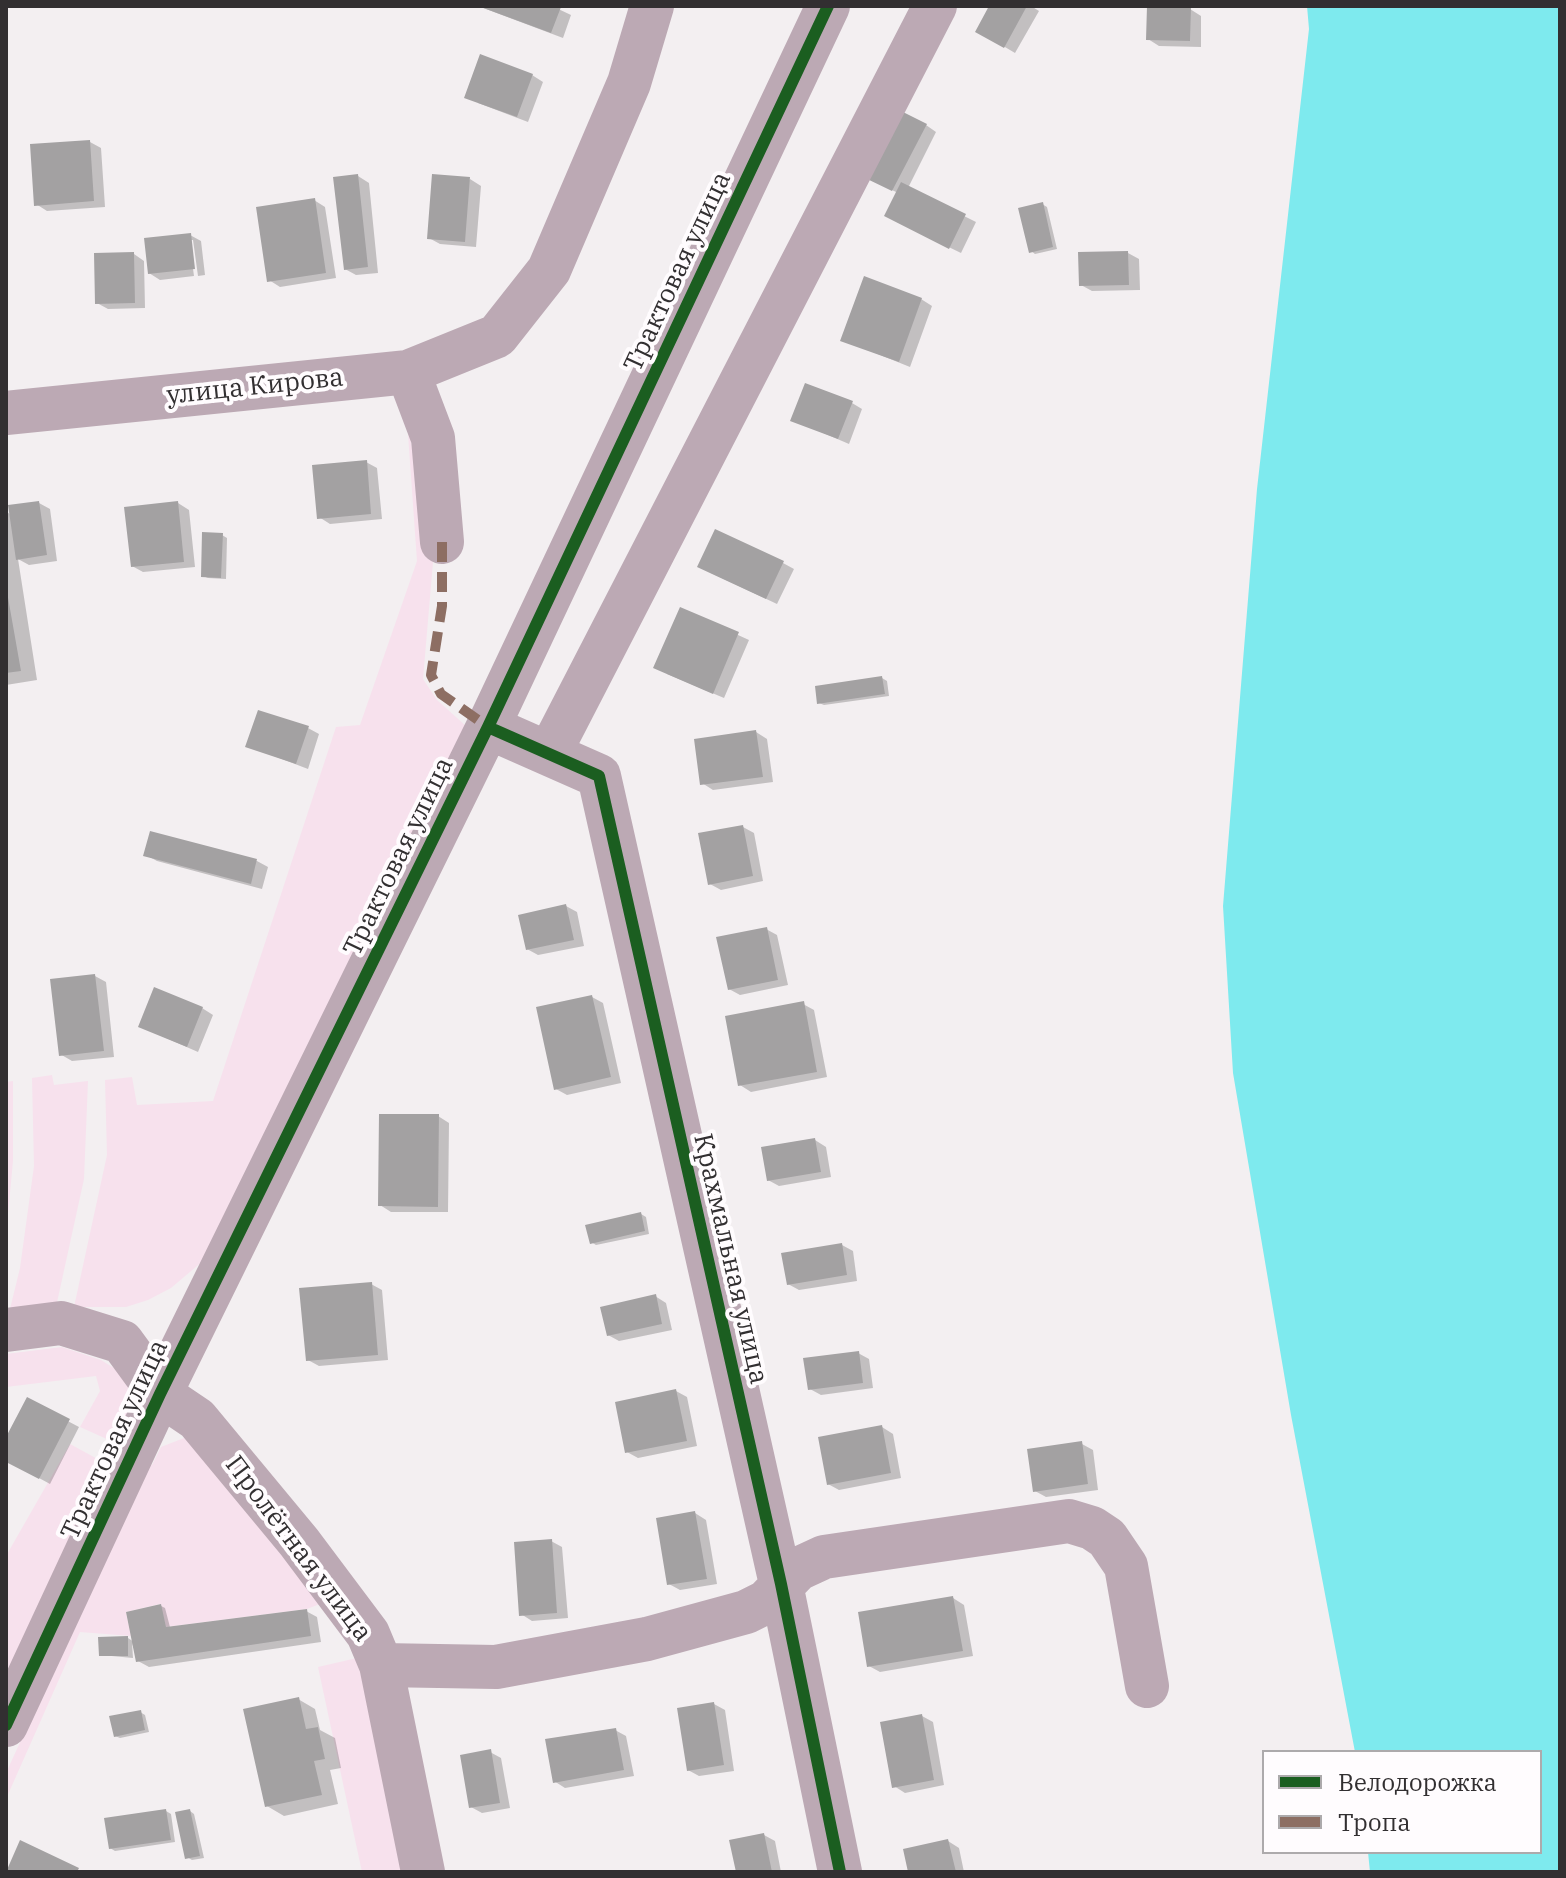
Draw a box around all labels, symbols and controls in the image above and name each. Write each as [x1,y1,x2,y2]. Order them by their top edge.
street label: Трактовая улица [618,167,738,377]
street label: улица Кирова [165,362,345,412]
street label: Трактовая улица [337,753,461,961]
street label: Крахмальная улица [686,1131,774,1387]
street label: Трактовая улица [55,1335,175,1545]
street label: Пролётная улица [218,1450,378,1648]
legend [1262,1750,1542,1854]
text: Велодорожка [1338,1766,1497,1798]
text: Тропа [1338,1806,1410,1838]

